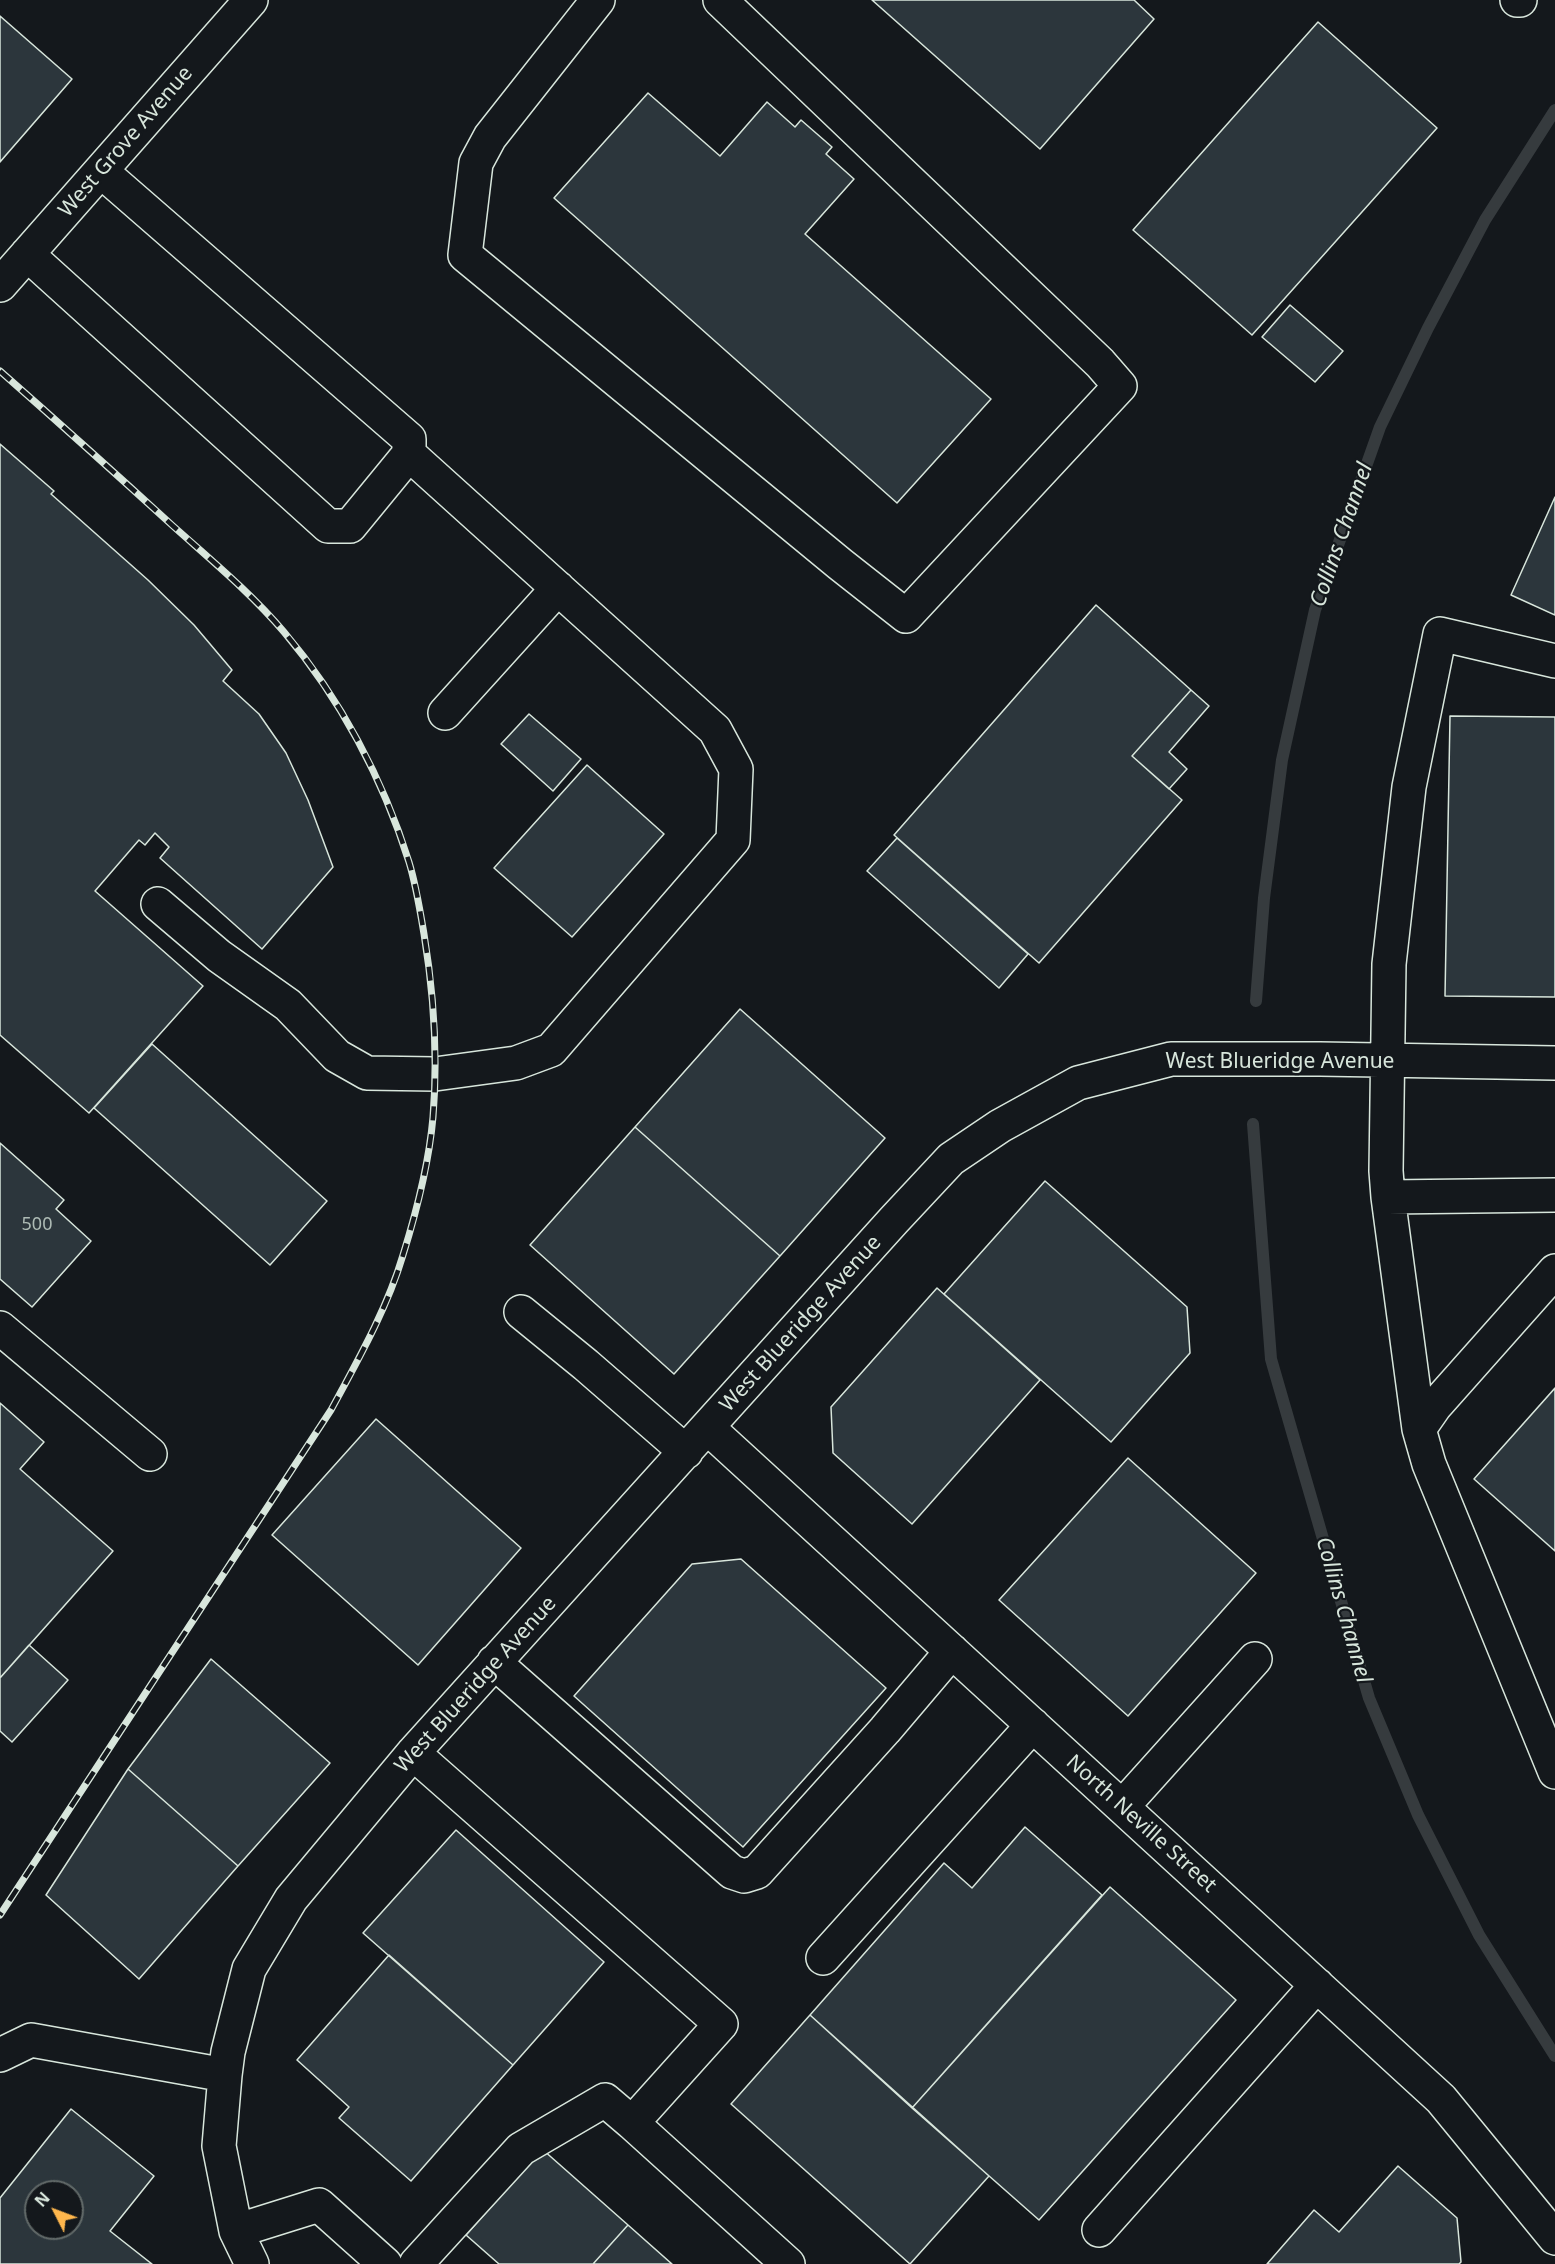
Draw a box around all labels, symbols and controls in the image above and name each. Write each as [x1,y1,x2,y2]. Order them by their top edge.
street label: West Grove Avenue [54,61,198,223]
water label: Collins Channel [1305,460,1379,610]
street label: West Blueridge Avenue [1166,1049,1394,1075]
house number: 500 [22,1214,52,1236]
street label: West Blueridge Avenue [715,1231,887,1417]
water label: Collins Channel [1310,1534,1376,1686]
street label: West Blueridge Avenue [390,1592,562,1778]
street label: North Neville Street [1061,1750,1221,1898]
north arrow [24,2180,84,2240]
text: N [30,2187,55,2211]

